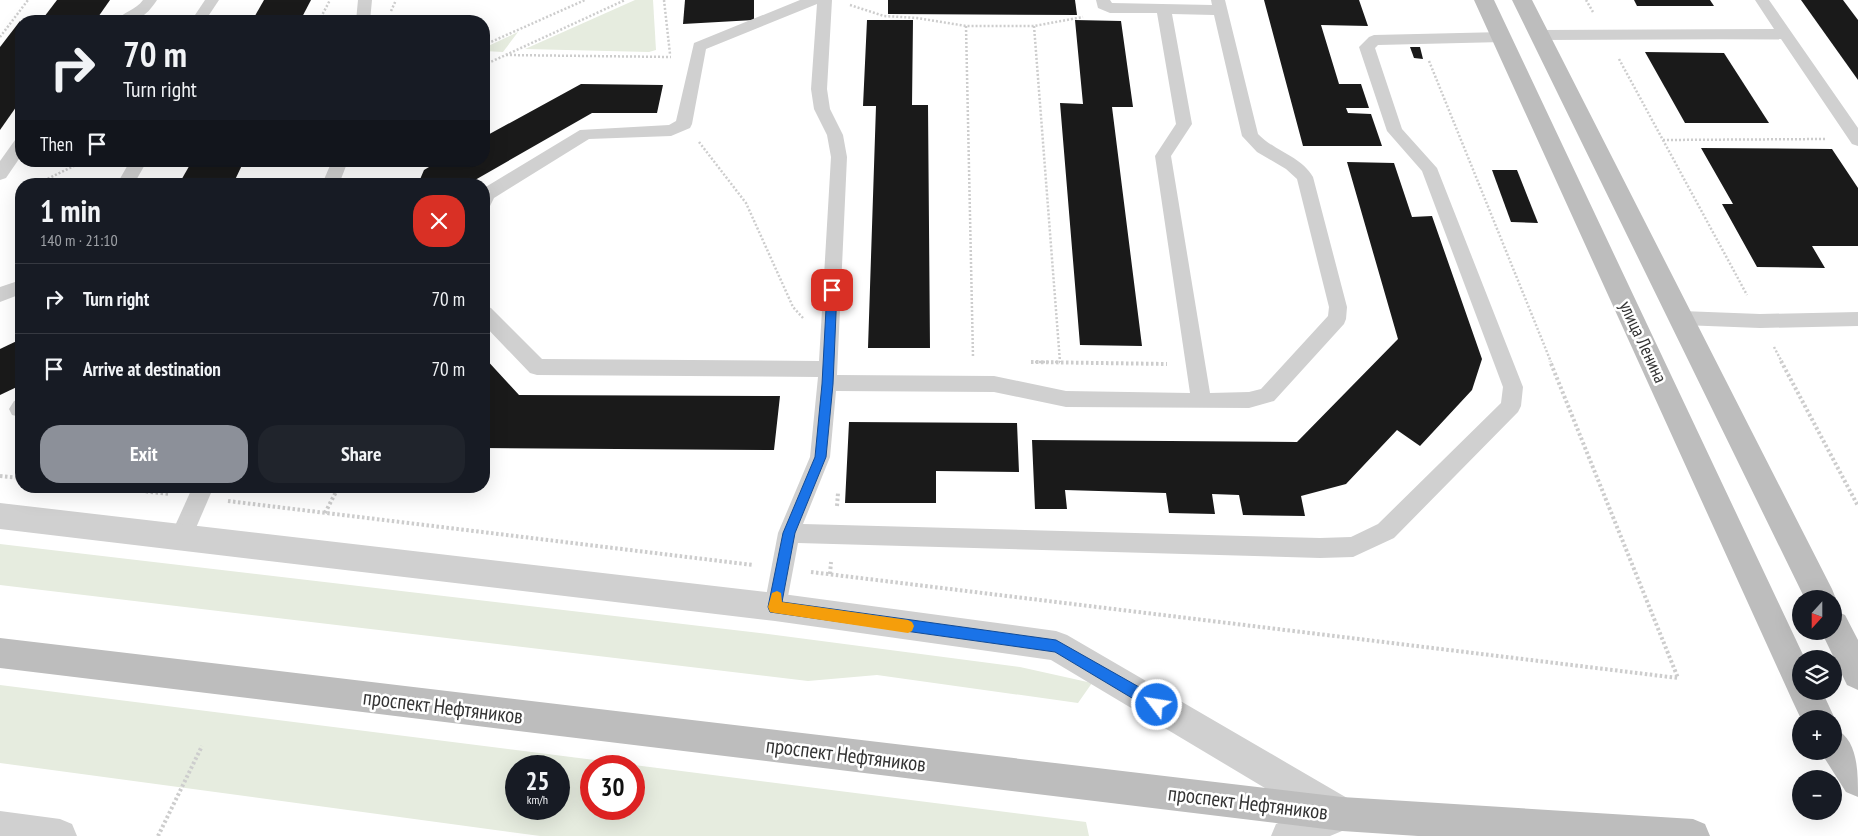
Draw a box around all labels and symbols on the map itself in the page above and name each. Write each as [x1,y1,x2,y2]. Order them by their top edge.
pin [811,269,853,311]
street label: улица Ленина [1614,297,1672,386]
north arrow [1792,590,1842,640]
position arrow [1130,678,1182,730]
street label: проспект Нефтяников [362,683,525,730]
street label: проспект Нефтяников [765,731,928,778]
speed limit sign: 30 [580,755,645,820]
street label: проспект Нефтяников [1167,779,1330,826]

